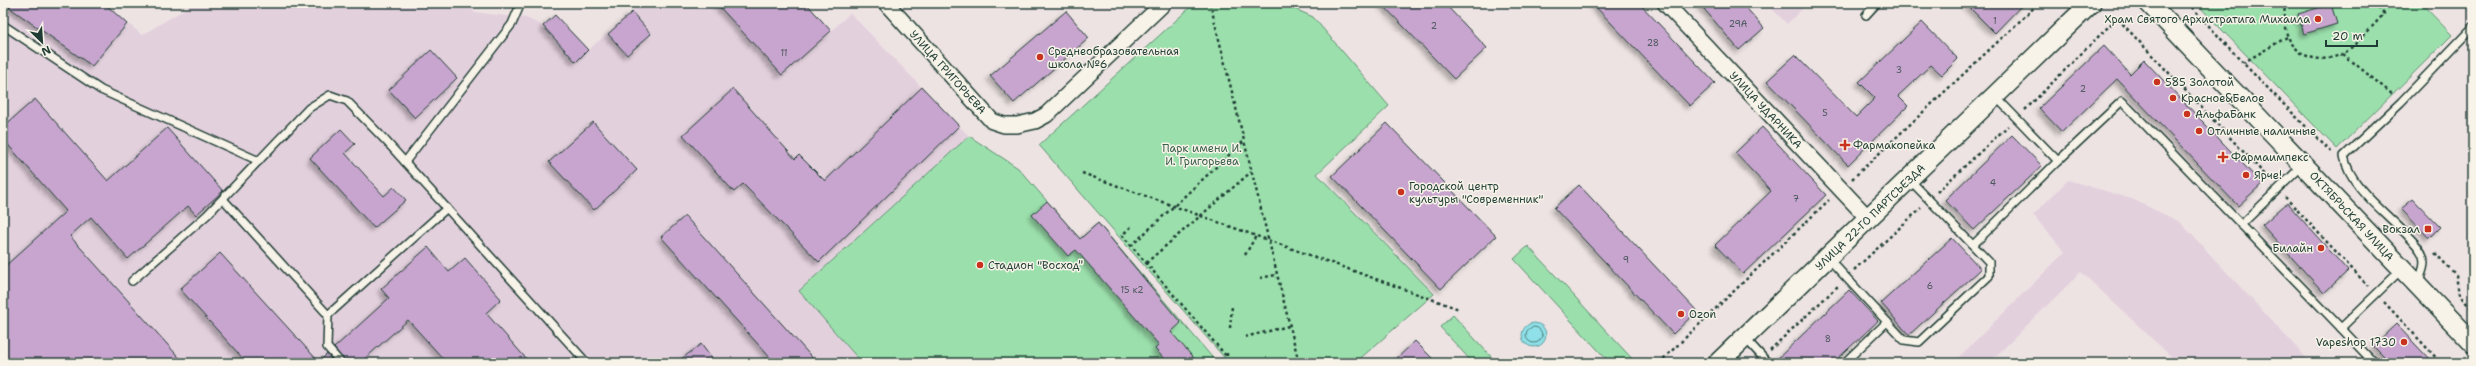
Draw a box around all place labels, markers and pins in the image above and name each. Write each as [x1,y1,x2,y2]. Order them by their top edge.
place label: Храм Святого Архистратига Михаила [2105,12,2310,27]
marker: Храм Святого Архистратига Михаила [2313,14,2323,24]
place label: Среднеобразовательная школа №6 [1048,44,1179,72]
marker: Среднеобразовательная школа №6 [1035,52,1045,62]
place label: 585 Золотой [2165,75,2234,90]
marker: 585 Золотой [2152,77,2162,87]
place label: Красное&Белое [2181,91,2264,106]
marker: Красное&Белое [2168,93,2178,103]
place label: АльфаБанк [2195,107,2256,122]
marker: АльфаБанк [2182,109,2192,119]
place label: Отличные наличные [2207,124,2316,139]
marker: Отличные наличные [2194,126,2204,136]
place label: Фармакопейка [1853,138,1935,153]
marker: Фармакопейка [1840,140,1850,150]
place label: Фармаимпекс [2231,150,2309,165]
marker: Фармаимпекс [2218,152,2228,162]
place label: Ярче! [2254,168,2282,183]
marker: Ярче! [2241,170,2251,180]
place label: Городской центр культуры "Современник" [1409,179,1543,207]
marker: Городской центр культуры "Современник" [1396,187,1406,197]
place label: Вокзал [2383,222,2420,237]
marker: Вокзал [2423,224,2433,234]
place label: Билайн [2272,241,2313,256]
marker: Билайн [2316,243,2326,253]
place label: Стадион "Восход" [988,258,1083,273]
marker: Стадион "Восход" [975,260,985,270]
place label: Ozon [1689,307,1717,322]
marker: Ozon [1676,309,1686,319]
place label: Vapeshop 1730 [2316,335,2396,350]
marker: Vapeshop 1730 [2399,337,2409,347]

